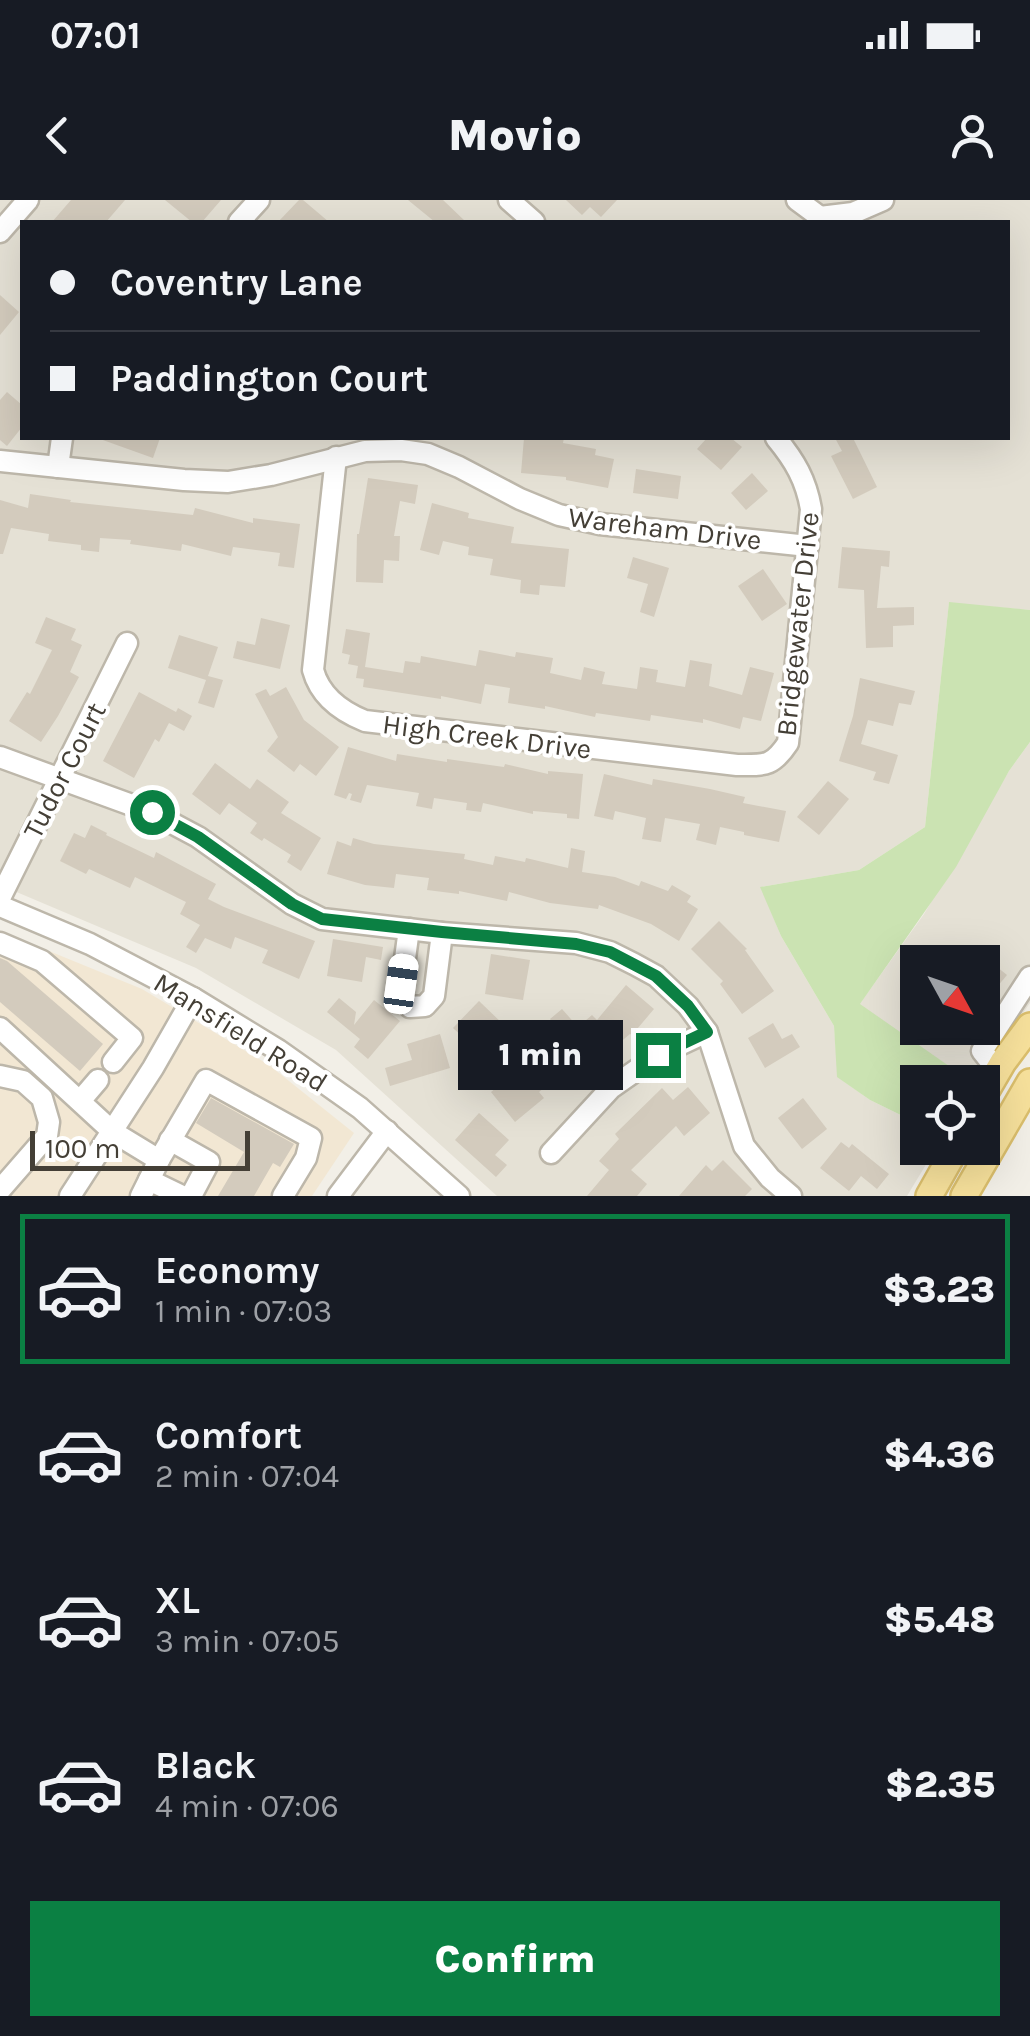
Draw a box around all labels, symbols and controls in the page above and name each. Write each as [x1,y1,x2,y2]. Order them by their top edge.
text: 07:01 [50,13,141,58]
icon: back [30,108,85,163]
icon: person [945,108,1000,163]
text: Movio [448,109,582,161]
text: Coventry Lane [110,260,363,305]
text: Paddington Court [110,356,428,401]
street label: Wareham Drive [566,500,764,557]
street label: Bridgewater Drive [769,510,826,738]
street label: Tudor Court [16,697,113,844]
street label: High Creek Drive [381,707,593,766]
route start [130,790,175,835]
north arrow [900,945,1000,1045]
map controls [900,945,1000,1165]
car [382,952,420,1016]
street label: Mansfield Road [148,966,334,1099]
callout: 1 min [458,1020,623,1090]
route end [636,1033,681,1078]
text: 1 min [499,1036,582,1073]
button: locate [900,1065,1000,1165]
scale bar [30,1126,250,1170]
text: 100 m [45,1132,120,1165]
icon: car [35,1244,125,1334]
text: Economy [155,1248,319,1293]
text: $3.23 [883,1267,995,1312]
text: 1 min · 07:03 [155,1293,332,1330]
icon: car [35,1409,125,1499]
text: Comfort [155,1413,302,1458]
text: $4.36 [883,1432,995,1477]
text: 2 min · 07:04 [155,1458,339,1495]
icon: car [35,1574,125,1664]
text: XL [155,1578,200,1623]
text: $5.48 [884,1597,995,1642]
text: 3 min · 07:05 [155,1623,340,1660]
icon: car [35,1739,125,1829]
text: Black [155,1743,256,1788]
text: $2.35 [885,1762,995,1807]
text: 4 min · 07:06 [155,1788,339,1825]
button: Confirm [30,1901,1000,2016]

